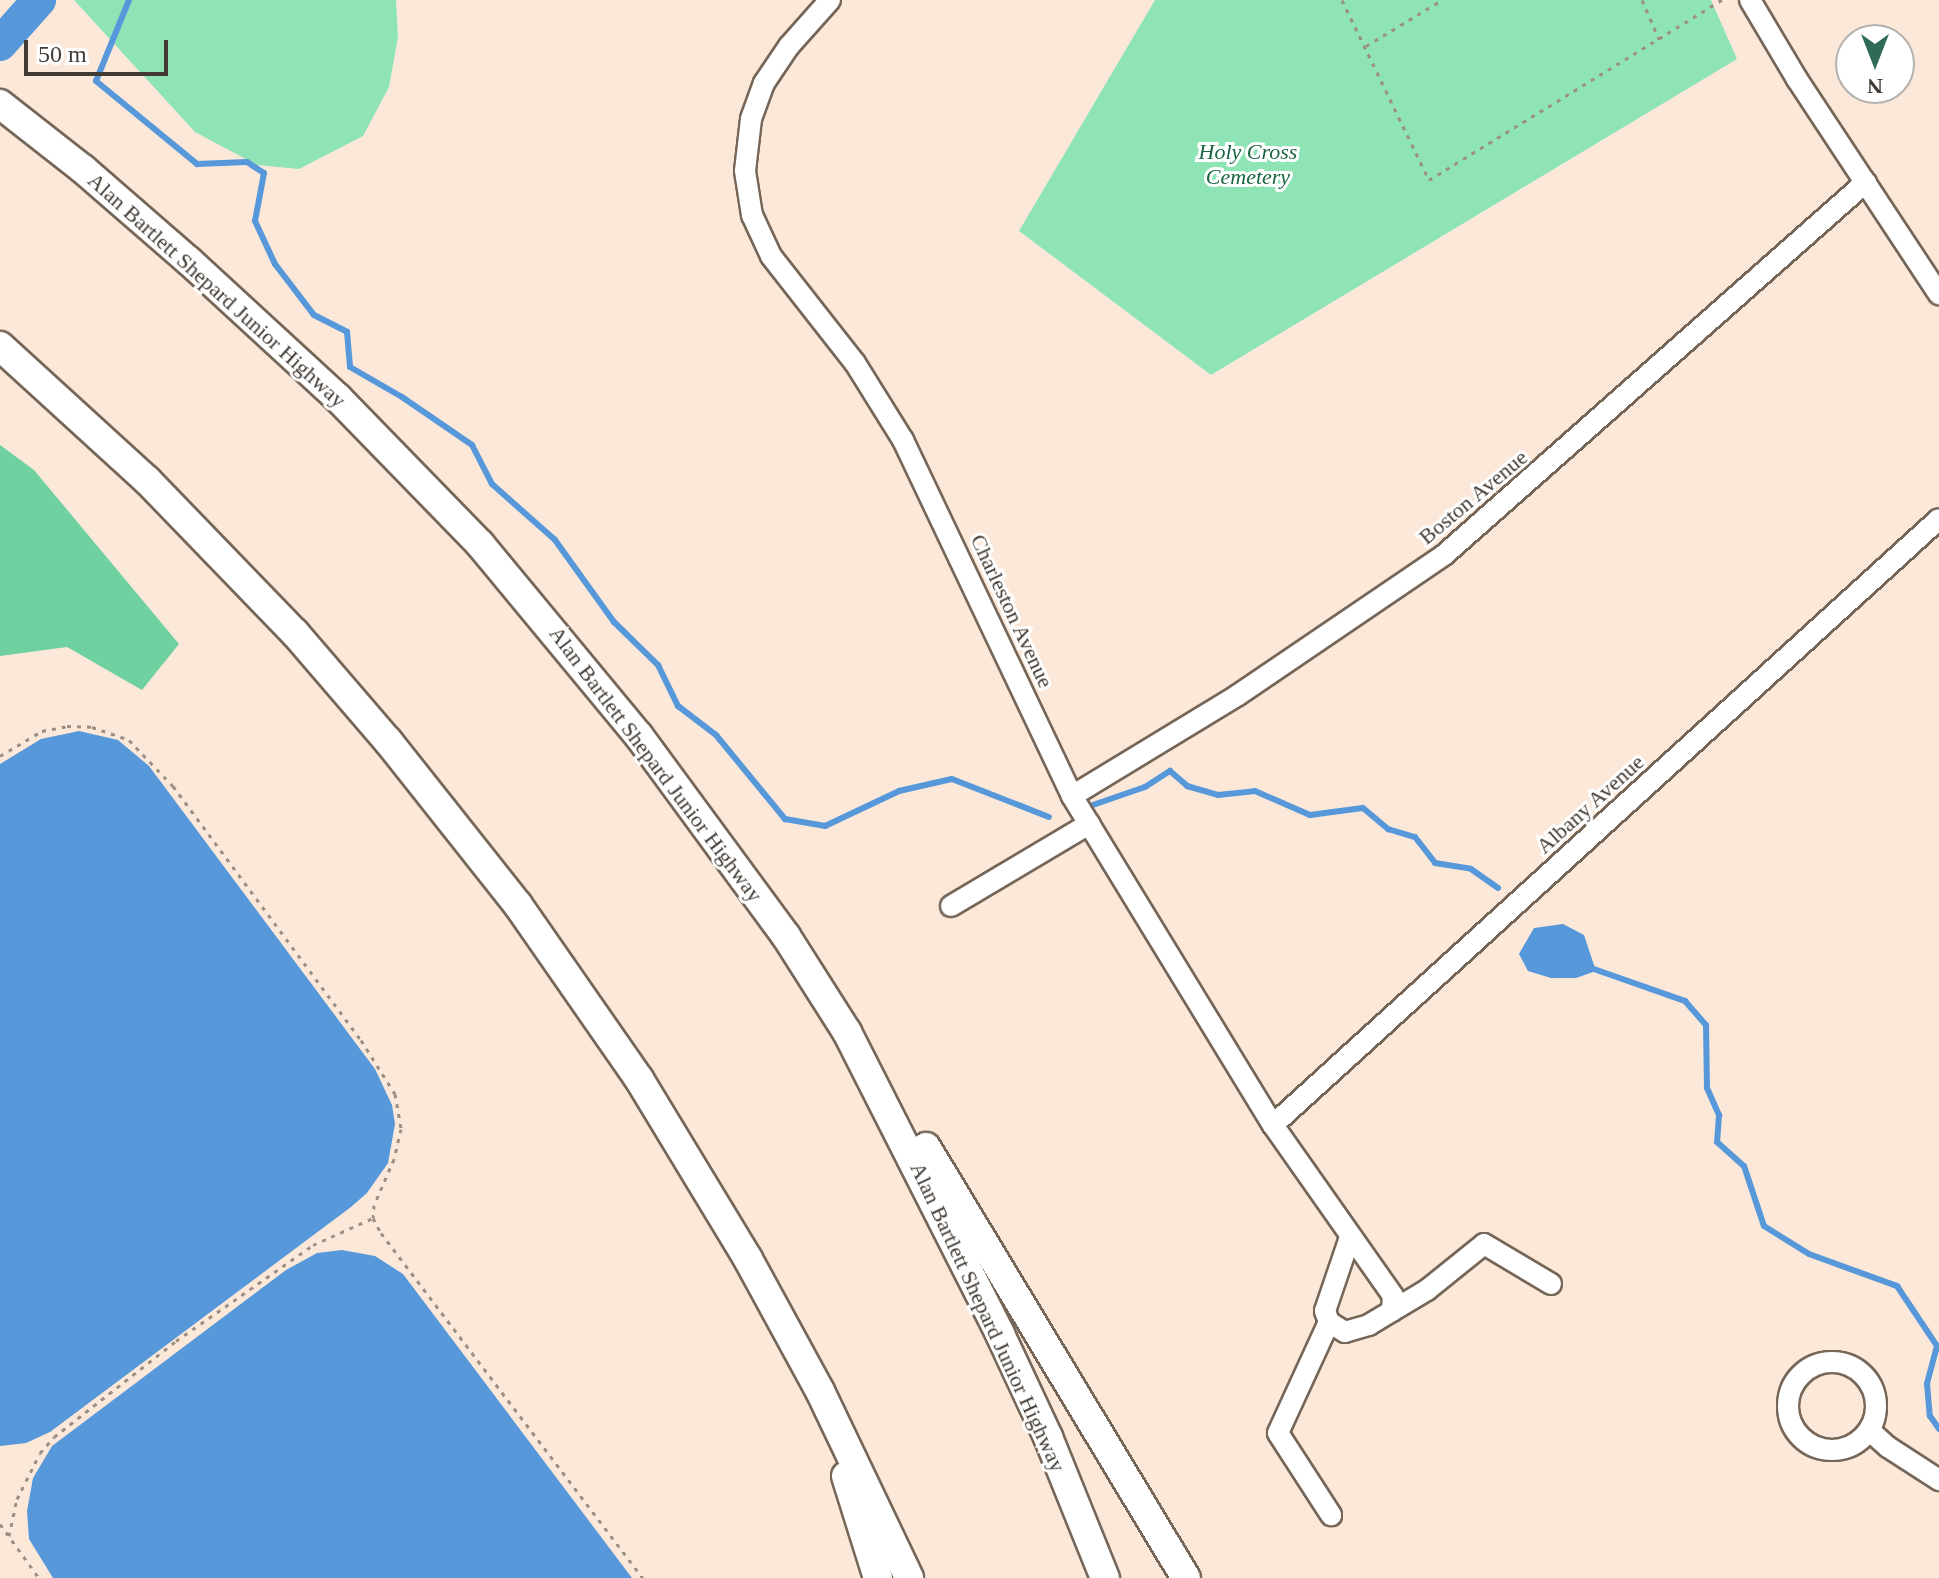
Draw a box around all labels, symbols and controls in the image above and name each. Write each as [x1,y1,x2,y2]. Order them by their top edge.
scale bar [28,24,172,74]
north arrow [1835,24,1915,104]
text: 50 m [38,41,87,67]
text: N [1867,74,1883,99]
park label: Holy Cross Cemetery [1199,138,1297,190]
street label: Alan Bartlett Shepard Junior Highway [82,167,352,413]
street label: Boston Avenue [1413,444,1533,550]
street label: Charleston Avenue [965,529,1059,693]
street label: Alan Bartlett Shepard Junior Highway [544,621,768,907]
street label: Albany Avenue [1530,748,1650,860]
street label: Alan Bartlett Shepard Junior Highway [905,1158,1071,1476]

